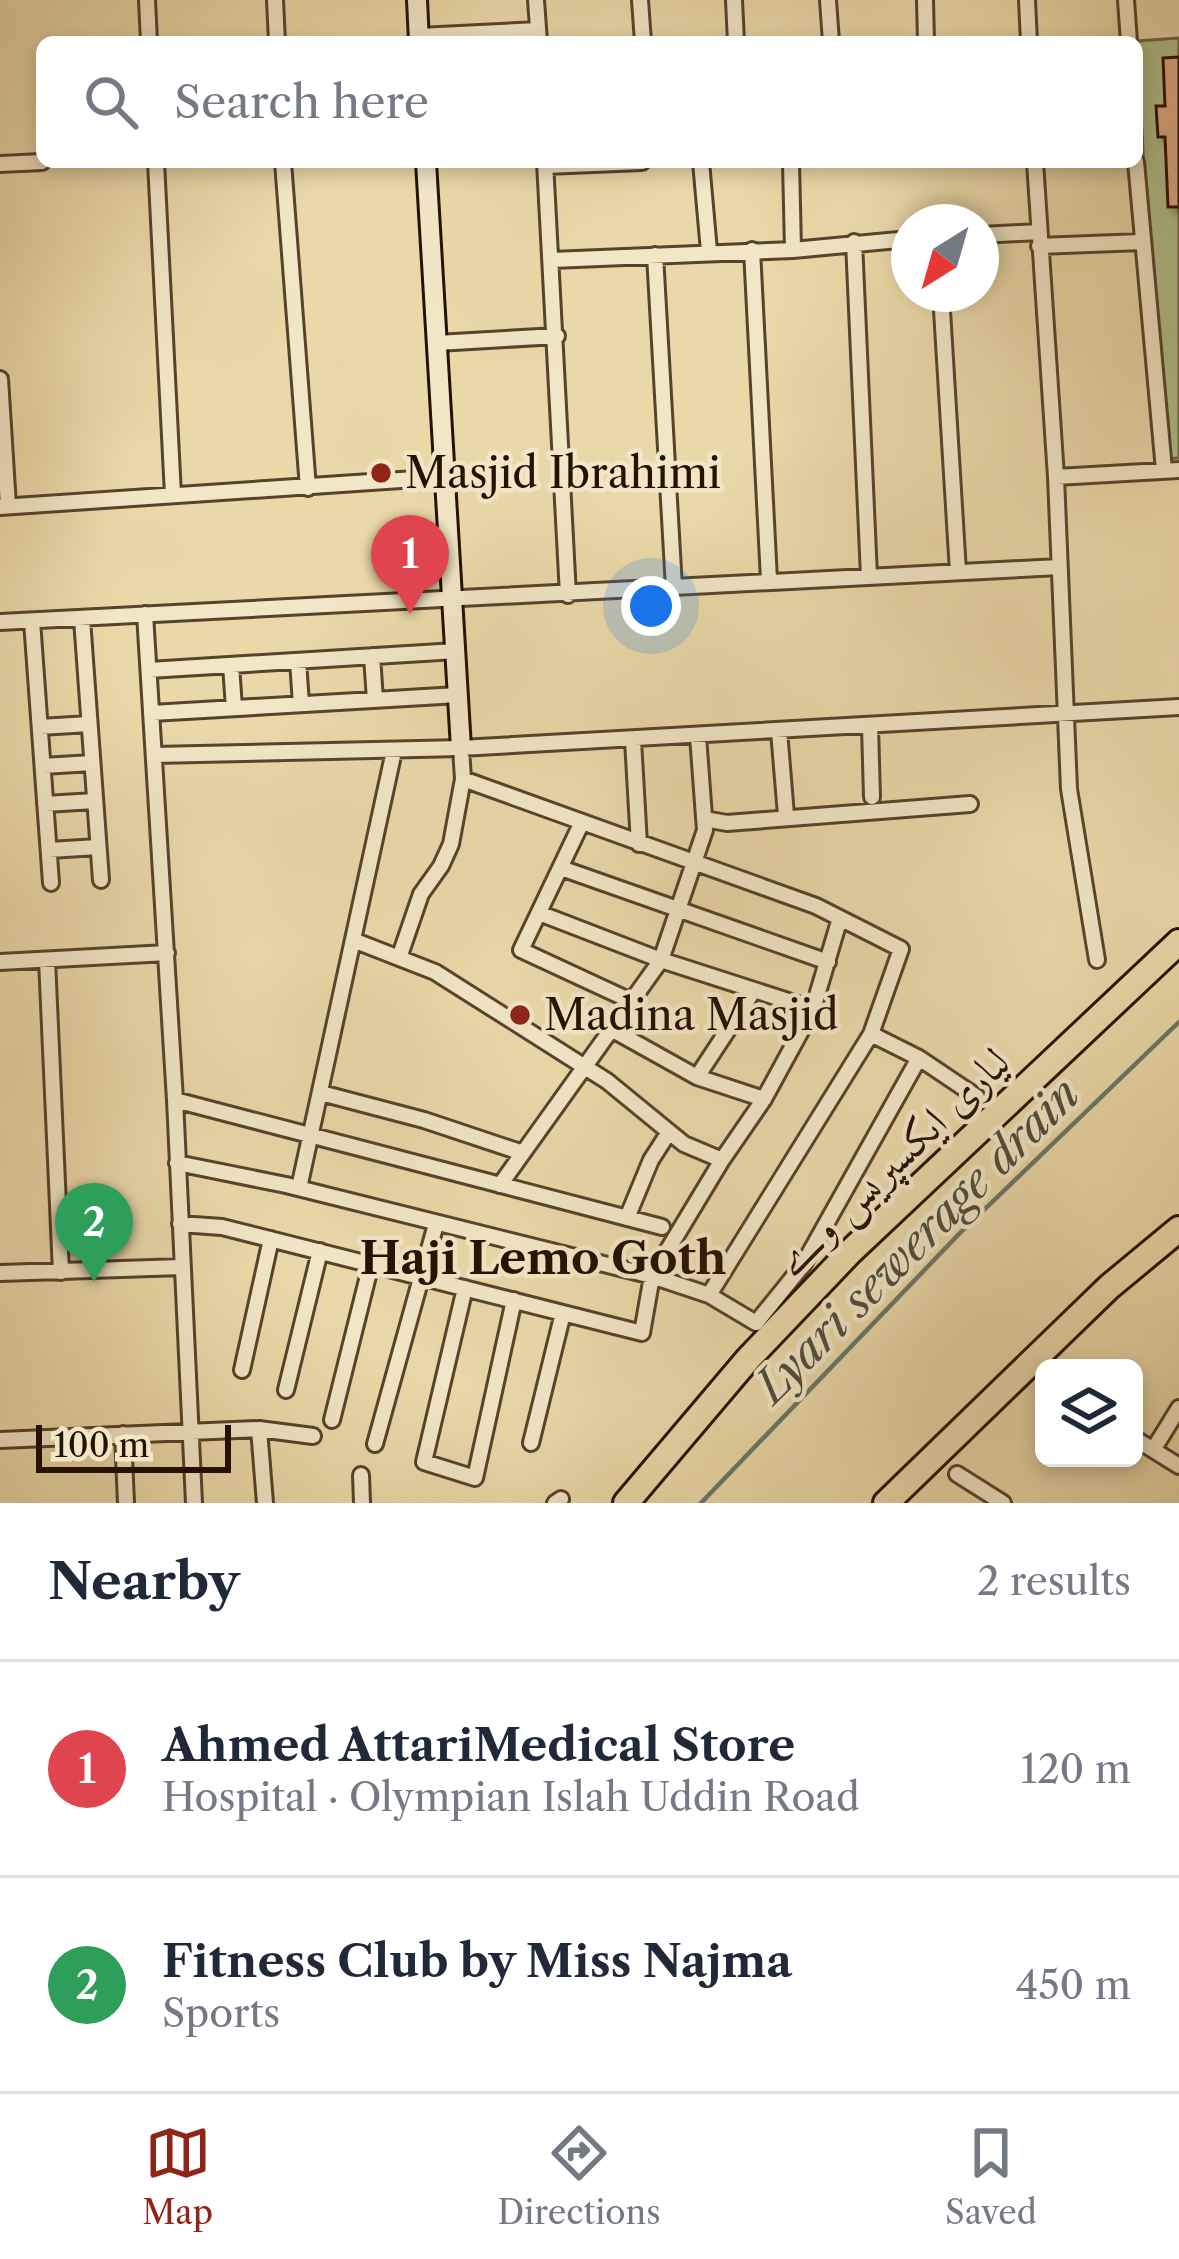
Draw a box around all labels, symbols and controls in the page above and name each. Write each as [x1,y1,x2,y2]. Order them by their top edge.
search box [36,36,1143,168]
icon: search [78,69,144,135]
text: Search here [174,74,429,130]
north arrow [891,204,999,312]
place label: Masjid Ibrahimi [405,447,721,499]
marker: Masjid Ibrahimi [368,460,394,486]
pin: 1 [371,515,449,614]
your location [621,576,681,636]
place label: Madina Masjid [544,989,839,1041]
marker: Madina Masjid [507,1002,533,1028]
street label: لیاری ایکسپریس وے [764,1036,1023,1289]
water label: Lyari sewerage drain [741,1066,1091,1416]
pin: 2 [55,1183,133,1282]
district label: Haji Lemo Goth [359,1230,727,1286]
map controls [1035,1359,1143,1467]
button: layers [1035,1359,1143,1467]
scale bar [36,1419,231,1472]
text: 100 m [54,1425,149,1466]
text: Nearby [48,1550,240,1612]
text: 2 results [977,1557,1131,1605]
text: Ahmed AttariMedical Store [162,1717,795,1773]
text: 1 [78,1745,96,1793]
text: 120 m [1021,1745,1131,1793]
text: Hospital · Olympian Islah Uddin Road [162,1773,860,1821]
text: Fitness Club by Miss Najma [162,1933,792,1989]
text: 2 [75,1961,99,2009]
text: 450 m [1016,1961,1131,2009]
text: Sports [162,1989,280,2037]
tab: Map [142,2120,213,2233]
tab: Directions [498,2120,661,2233]
tab: Saved [945,2120,1037,2233]

